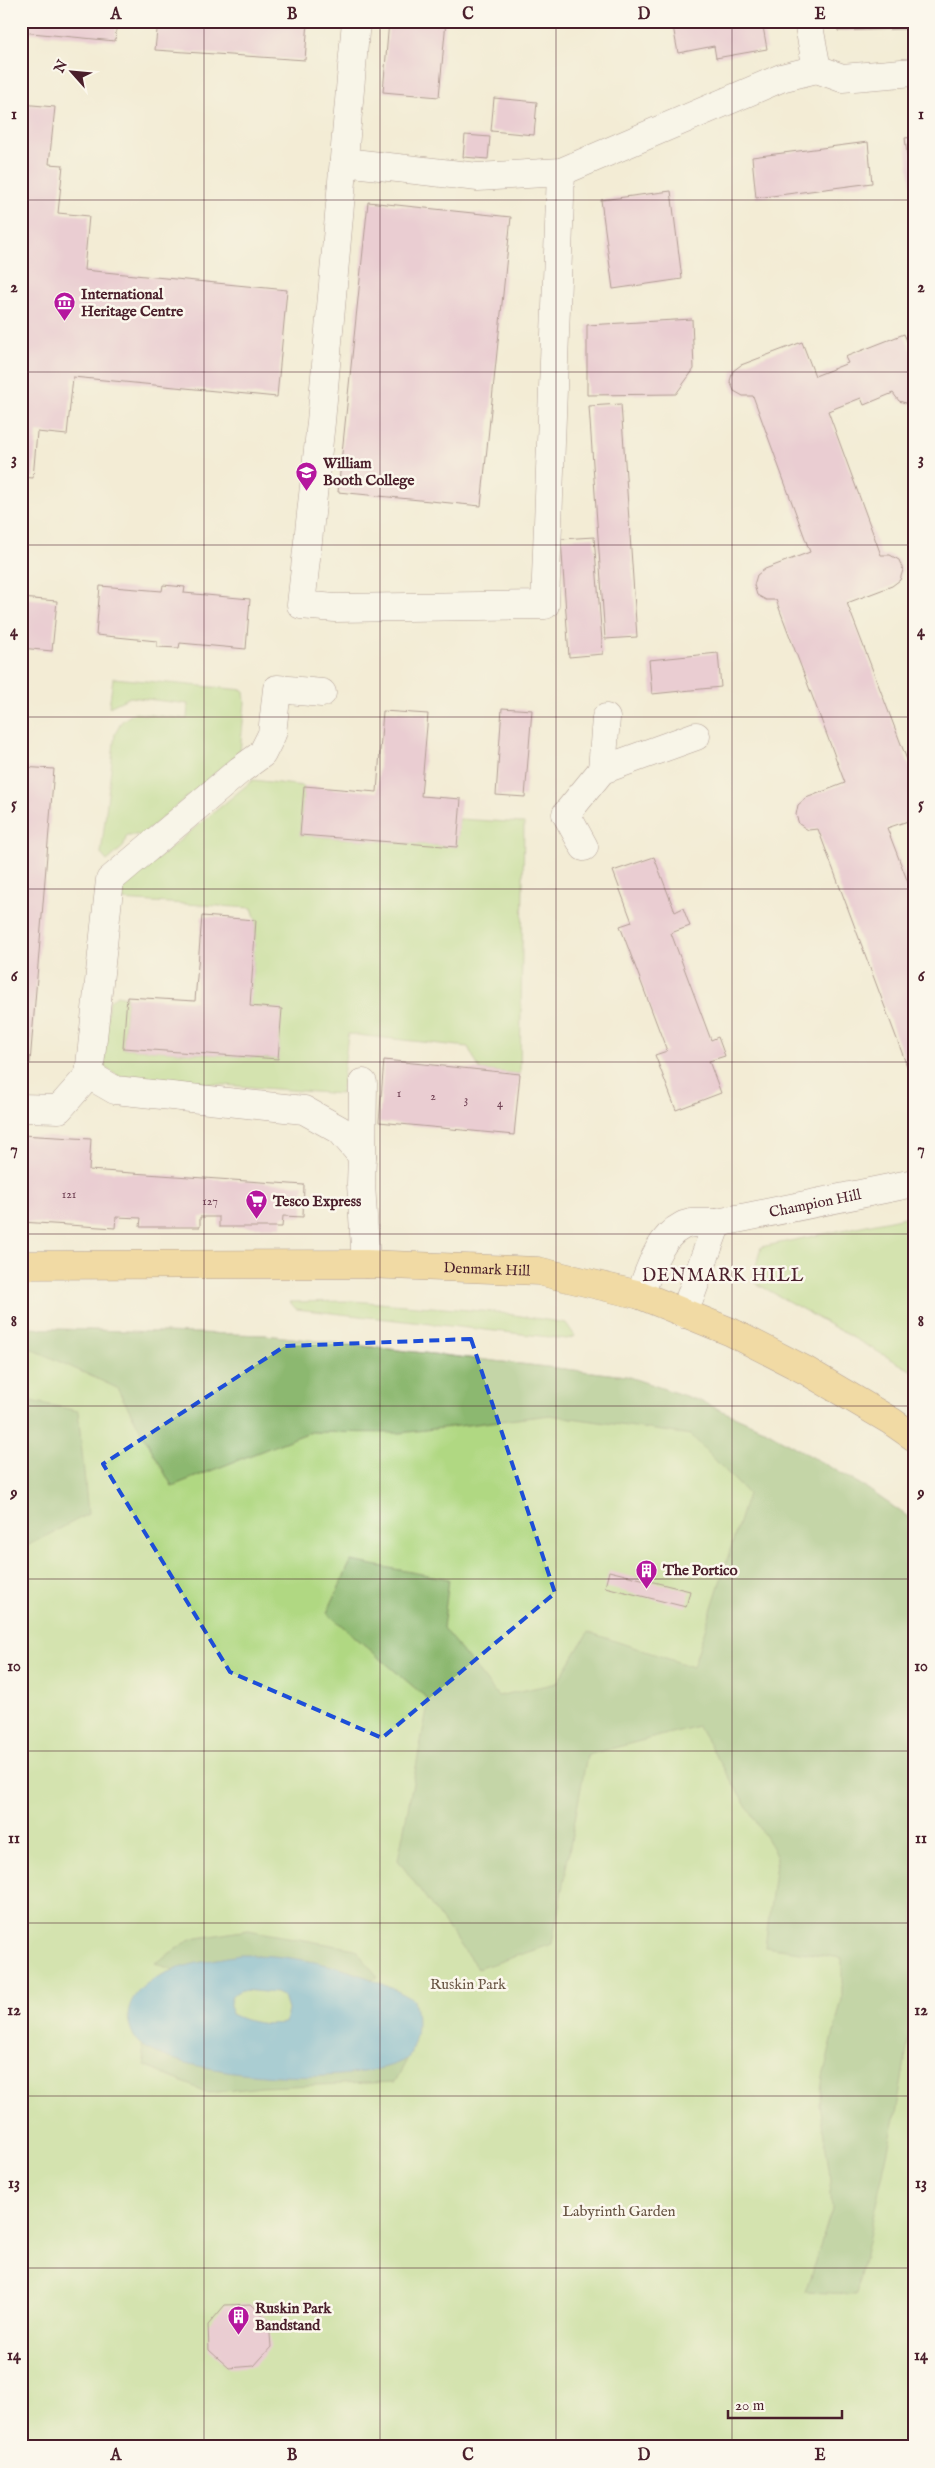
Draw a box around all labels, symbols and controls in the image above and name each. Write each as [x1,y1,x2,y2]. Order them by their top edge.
text: A [110,5,123,25]
text: B [287,5,298,25]
text: C [462,5,474,25]
text: D [638,5,651,25]
text: E [814,5,826,25]
north arrow [48,48,98,98]
text: N [50,57,72,77]
text: 1 [11,105,17,125]
text: 1 [918,105,924,125]
text: 2 [10,278,18,298]
text: 2 [917,278,925,298]
place label: International Heritage Centre [81,285,183,321]
museum icon: International Heritage Centre [53,291,77,322]
text: 3 [11,450,17,470]
text: 3 [918,450,924,470]
place label: William Booth College [322,454,414,490]
school or university icon: William Booth College [295,460,319,491]
text: 4 [10,622,19,642]
text: 4 [917,622,926,642]
text: 5 [11,795,17,815]
text: 5 [918,795,924,815]
text: 6 [11,967,19,987]
text: 6 [918,967,926,987]
house number: 1 [397,1086,401,1101]
house number: 2 [430,1089,436,1104]
house number: 3 [464,1092,468,1107]
house number: 4 [497,1096,503,1111]
text: 7 [10,1140,18,1160]
text: 7 [917,1140,925,1160]
street label: Champion Hill [767,1184,863,1222]
house number: 121 [62,1187,76,1202]
supermarket icon: Tesco Express [245,1189,269,1220]
place label: Tesco Express [272,1192,362,1211]
house number: 127 [202,1194,218,1209]
street label: Denmark Hill [443,1258,532,1280]
district label: DENMARK HILL [642,1265,804,1288]
text: 8 [11,1312,17,1332]
text: 8 [918,1312,924,1332]
text: 9 [10,1484,18,1504]
text: 9 [917,1484,925,1504]
building icon: The Portico [635,1558,659,1589]
place label: The Portico [662,1561,738,1580]
text: 10 [7,1657,21,1677]
text: 10 [914,1657,928,1677]
text: 11 [8,1829,20,1849]
text: 11 [915,1829,927,1849]
park label: Ruskin Park [430,1975,507,1994]
text: 12 [7,2001,21,2021]
text: 12 [914,2001,928,2021]
text: 13 [8,2174,20,2194]
text: 13 [915,2174,927,2194]
park label: Labyrinth Garden [562,2202,676,2221]
place label: Ruskin Park Bandstand [255,2299,332,2335]
building icon: Ruskin Park Bandstand [227,2305,251,2336]
text: 14 [7,2346,22,2366]
text: 14 [914,2346,929,2366]
scale bar [728,2388,841,2420]
text: 20 m [735,2396,765,2415]
text: A [110,2446,123,2466]
text: B [287,2446,298,2466]
text: C [462,2446,474,2466]
text: D [638,2446,651,2466]
text: E [814,2446,826,2466]

